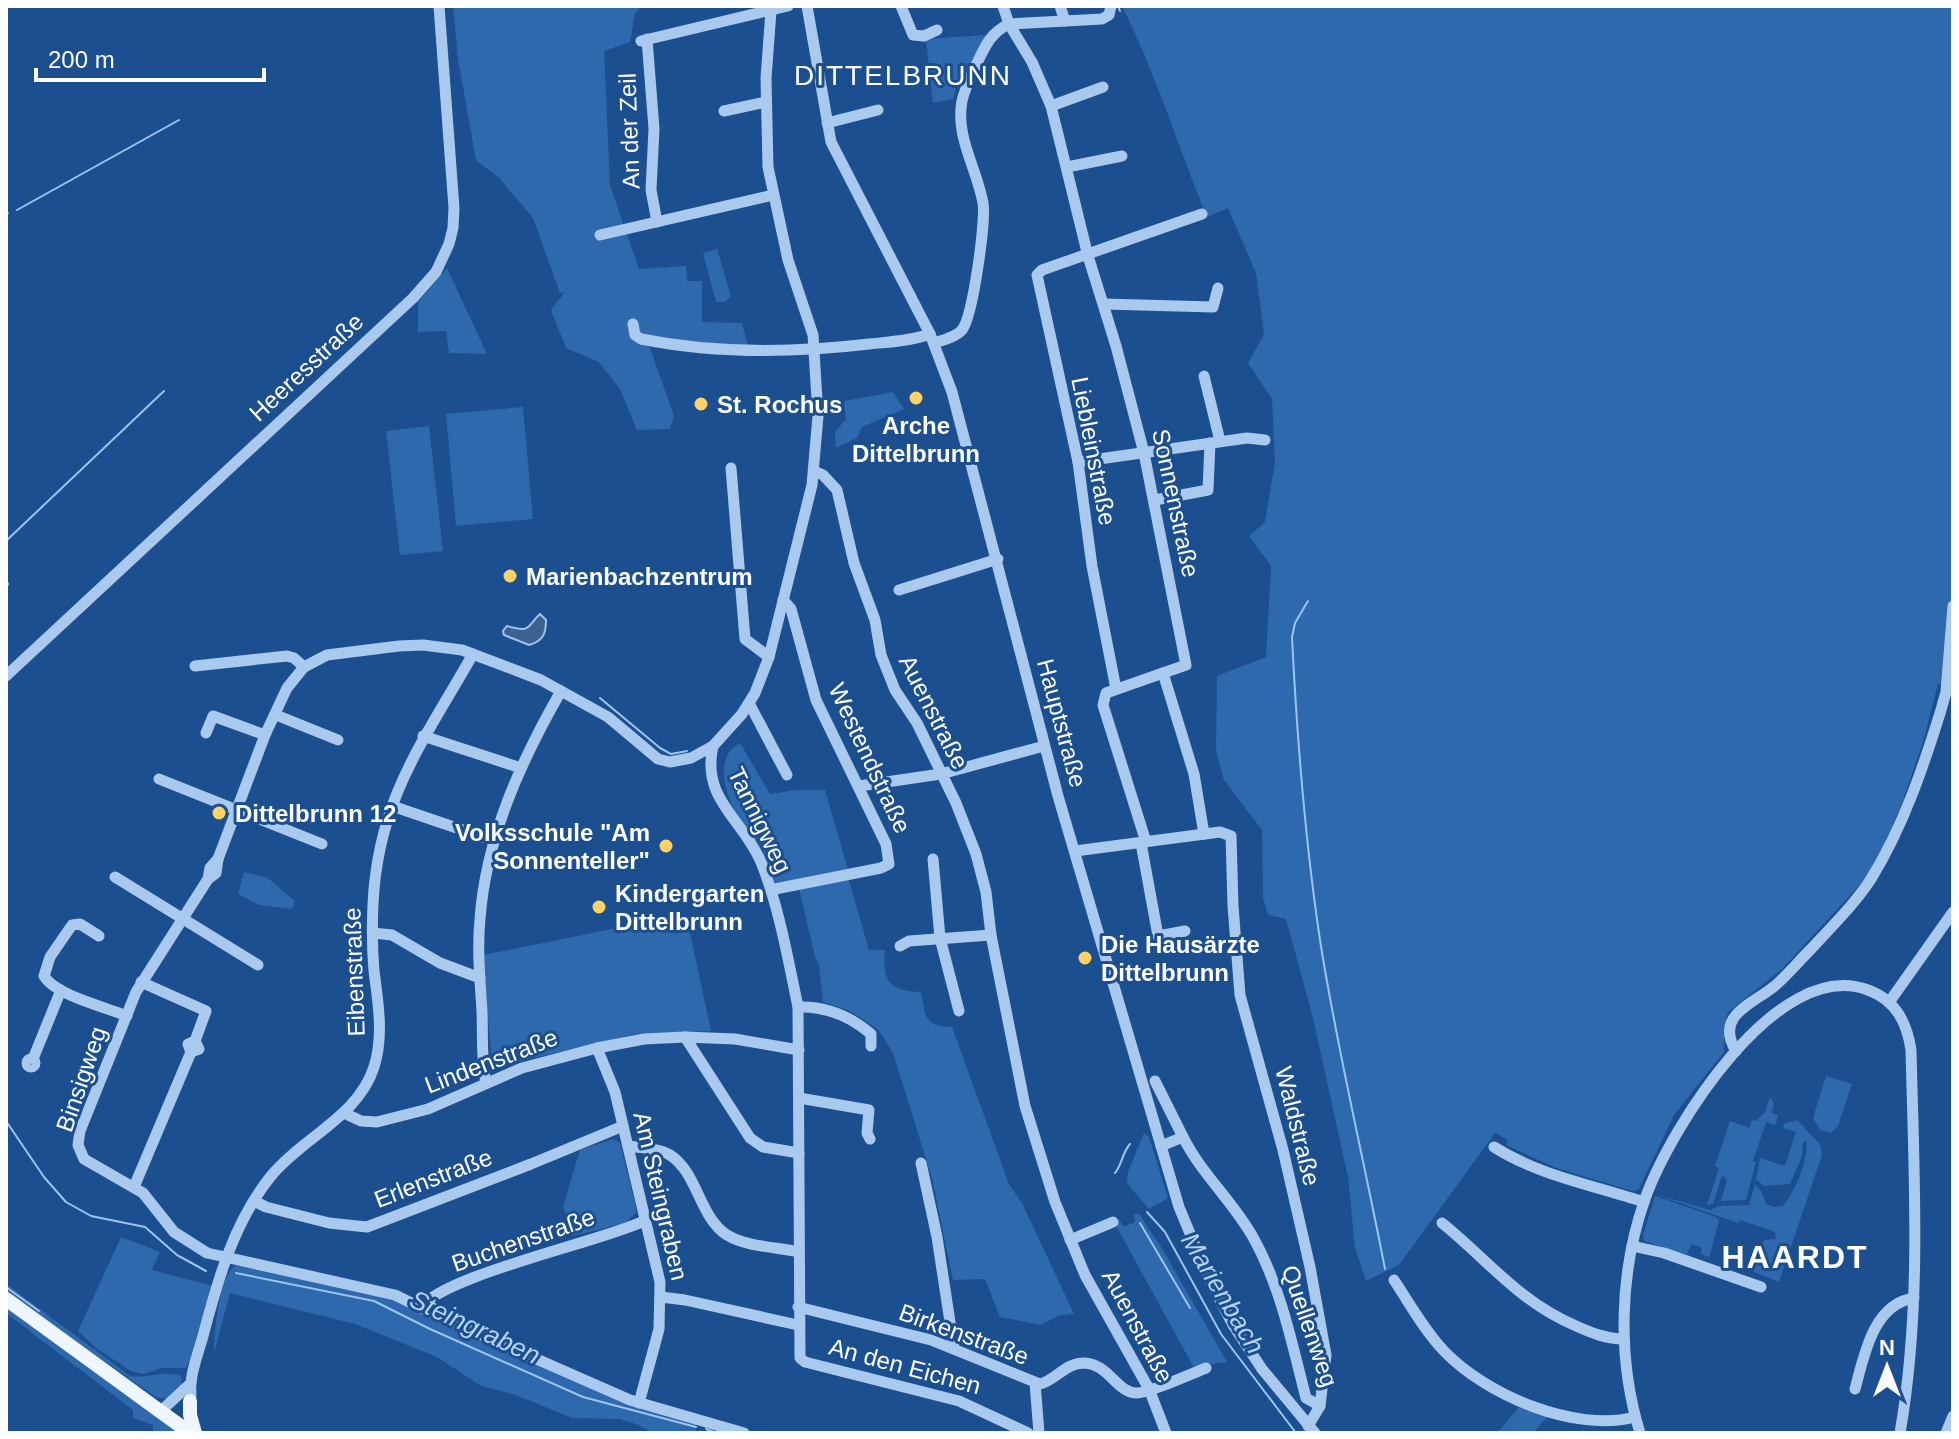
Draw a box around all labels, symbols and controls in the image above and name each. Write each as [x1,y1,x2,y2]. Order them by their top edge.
scale bar [36,32,264,82]
text: 200 m [48,46,115,73]
district label: DITTELBRUNN [794,60,1012,91]
street label: An der Zeil [613,73,645,189]
street label: Heeresstraße [244,308,368,426]
street label: Liebleinstraße [1066,374,1122,528]
marker: Arche Dittelbrunn [907,389,925,407]
place label: St. Rochus [717,391,842,418]
marker: St. Rochus [692,395,710,413]
place label: Arche Dittelbrunn [852,412,980,467]
street label: Sonnenstraße [1147,426,1205,580]
place label: Marienbachzentrum [526,563,753,590]
marker: Marienbachzentrum [501,567,519,585]
street label: Auenstraße [894,651,974,773]
street label: Hauptstraße [1032,656,1092,790]
street label: Westendstraße [823,679,917,837]
street label: Tannigweg [723,763,797,877]
place label: Dittelbrunn 12 [235,800,396,827]
marker: Dittelbrunn 12 [210,804,228,822]
place label: Volksschule "Am Sonnenteller" [455,819,650,874]
marker: Volksschule "Am Sonnenteller" [657,837,675,855]
place label: Kindergarten Dittelbrunn [615,880,764,935]
marker: Kindergarten Dittelbrunn [590,898,608,916]
street label: Eibenstraße [338,907,370,1037]
place label: Die Hausärzte Dittelbrunn [1101,931,1260,986]
marker: Die Hausärzte Dittelbrunn [1076,949,1094,967]
street label: Binsigweg [50,1023,112,1135]
street label: Lindenstraße [421,1023,561,1099]
street label: Waldstraße [1270,1064,1326,1188]
street label: Am Steingraben [628,1109,694,1283]
street label: Erlenstraße [370,1143,496,1213]
street label: Buchenstraße [448,1203,598,1277]
water label: Marienbach [1175,1227,1271,1359]
district label: HAARDT [1721,1239,1869,1275]
street label: Quellenweg [1277,1262,1343,1390]
street label: Auenstraße [1097,1265,1179,1387]
water label: Steingraben [405,1284,545,1370]
street label: Birkenstraße [895,1298,1033,1370]
north arrow [1847,1327,1927,1407]
street label: An den Eichen [826,1333,984,1399]
text: N [1879,1335,1895,1360]

